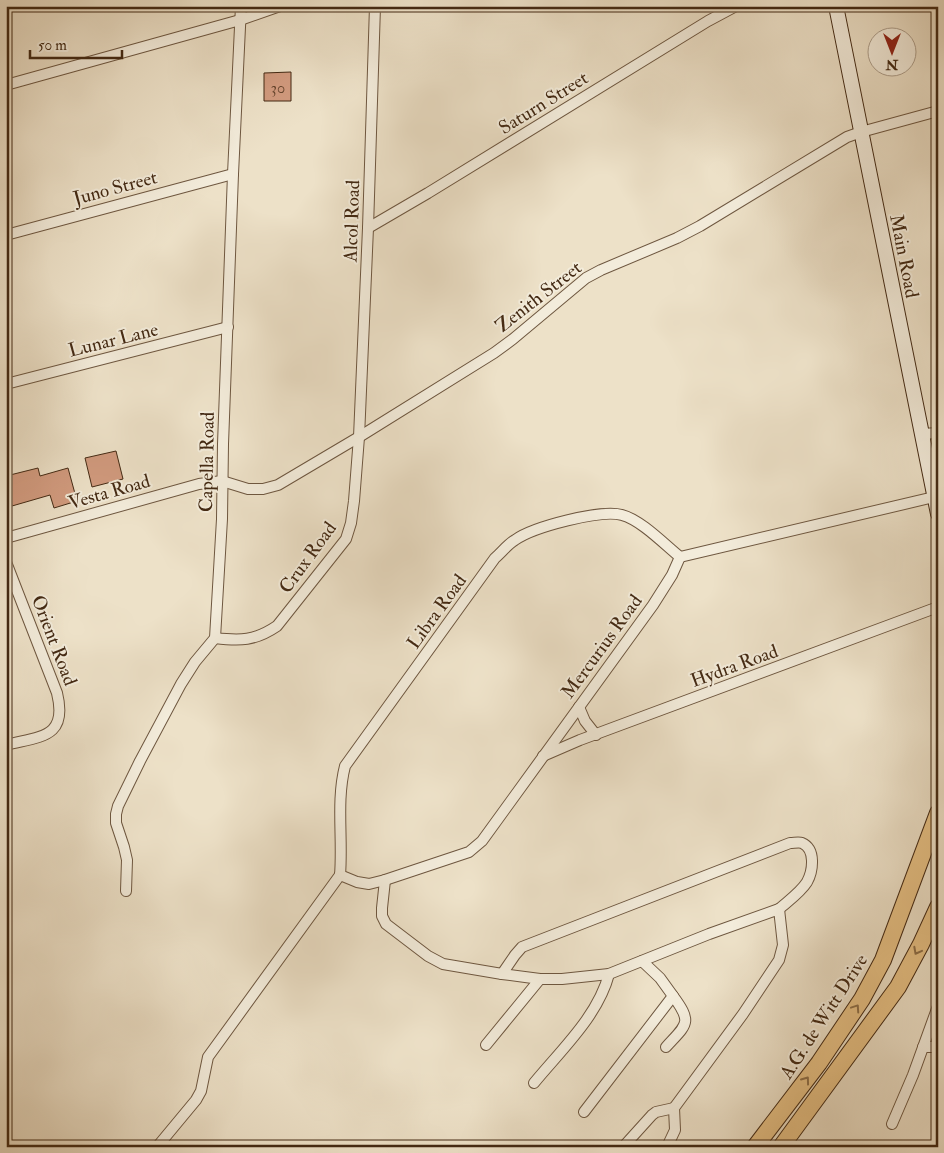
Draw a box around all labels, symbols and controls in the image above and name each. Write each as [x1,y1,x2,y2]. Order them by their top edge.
scale bar [30,28,122,60]
north arrow [866,28,916,78]
text: 50 m [38,36,67,55]
text: N [885,56,899,73]
street label: Saturn Street [494,66,593,140]
house number: 30 [271,78,285,98]
street label: Juno Street [70,165,160,211]
street label: Alcol Road [339,179,365,263]
street label: Main Road [884,212,924,301]
street label: Zenith Street [491,256,587,338]
street label: Lunar Lane [66,317,161,363]
street label: Capella Road [194,411,221,512]
street label: Vesta Road [66,469,154,515]
street label: Crux Road [274,517,342,598]
street label: Libra Road [402,569,472,654]
street label: Mercurius Road [556,589,648,703]
street label: Orient Road [26,592,83,690]
street label: Hydra Road [687,639,782,693]
one-way arrow [913,945,923,954]
street label: A.G. de Witt Drive [774,950,873,1084]
one-way arrow [850,1004,859,1014]
one-way arrow [800,1076,809,1086]

